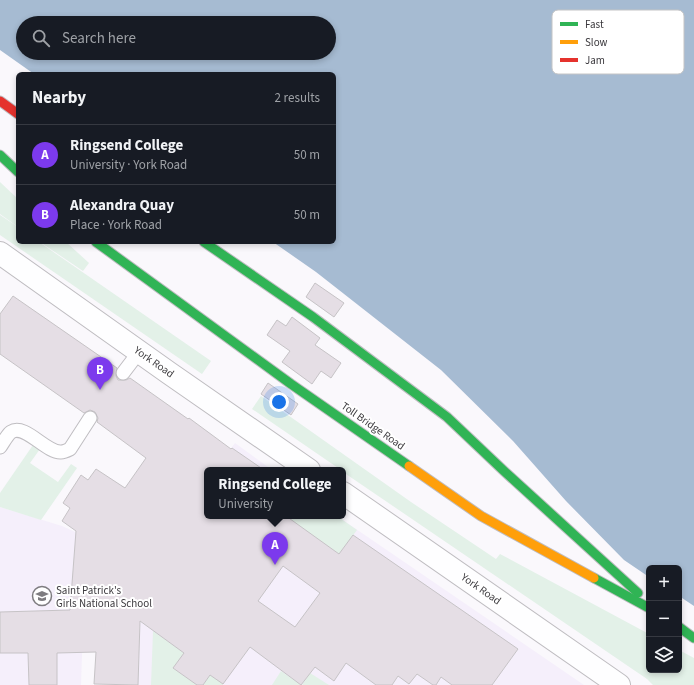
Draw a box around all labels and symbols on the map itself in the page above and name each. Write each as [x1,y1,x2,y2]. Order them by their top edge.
legend [552,10,684,74]
text: Fast [585,17,604,32]
text: Slow [585,35,608,50]
text: Jam [585,53,605,68]
street label: York Road [130,342,177,381]
pin: B [87,357,113,390]
your location [269,392,289,412]
street label: Toll Bridge Road [338,398,408,454]
pin: A [262,532,288,565]
street label: York Road [457,569,504,608]
place label: Saint Patrick's Girls National School [56,583,152,611]
school or university icon: Saint Patrick's Girls National School [31,585,53,607]

